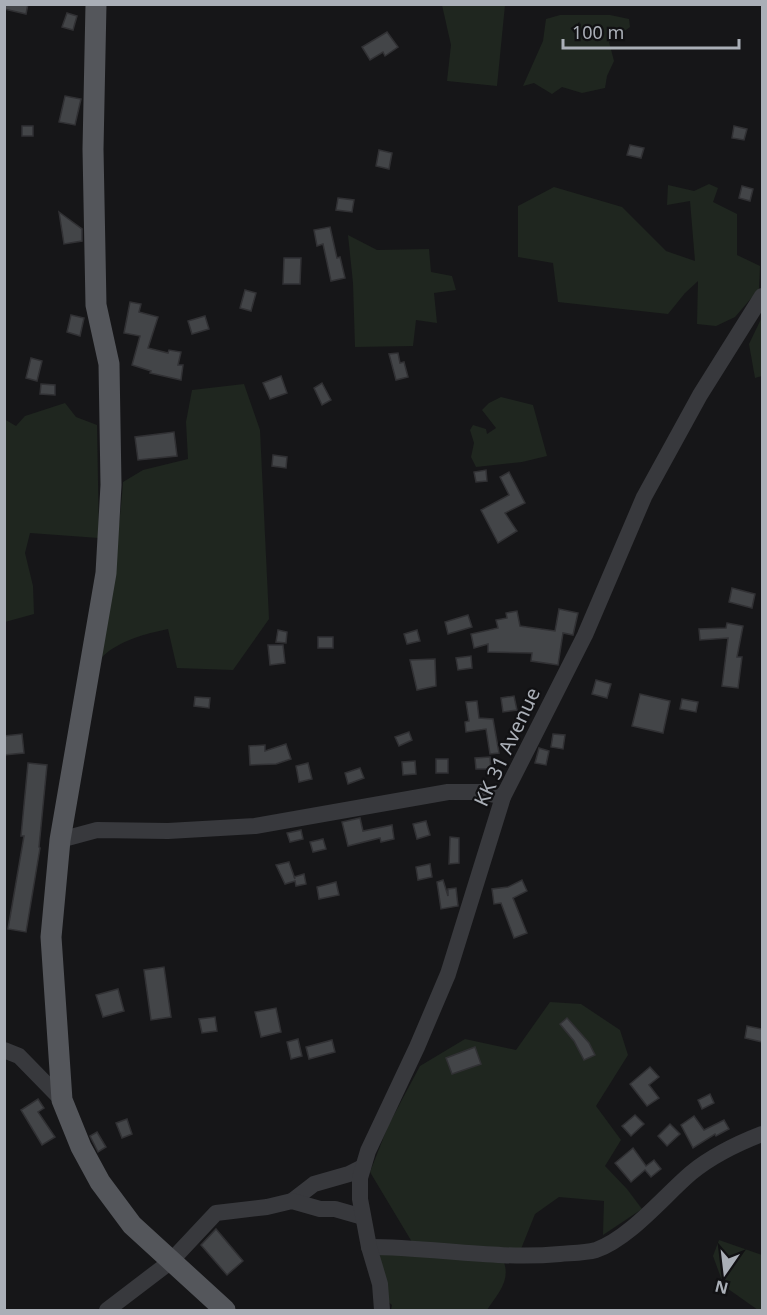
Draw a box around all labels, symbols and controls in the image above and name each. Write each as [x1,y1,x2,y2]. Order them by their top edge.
scale bar [563,12,738,50]
text: 100 m [572,20,624,44]
street label: KK 31 Avenue [467,683,546,811]
north arrow [695,1243,755,1303]
text: N [712,1275,730,1300]

